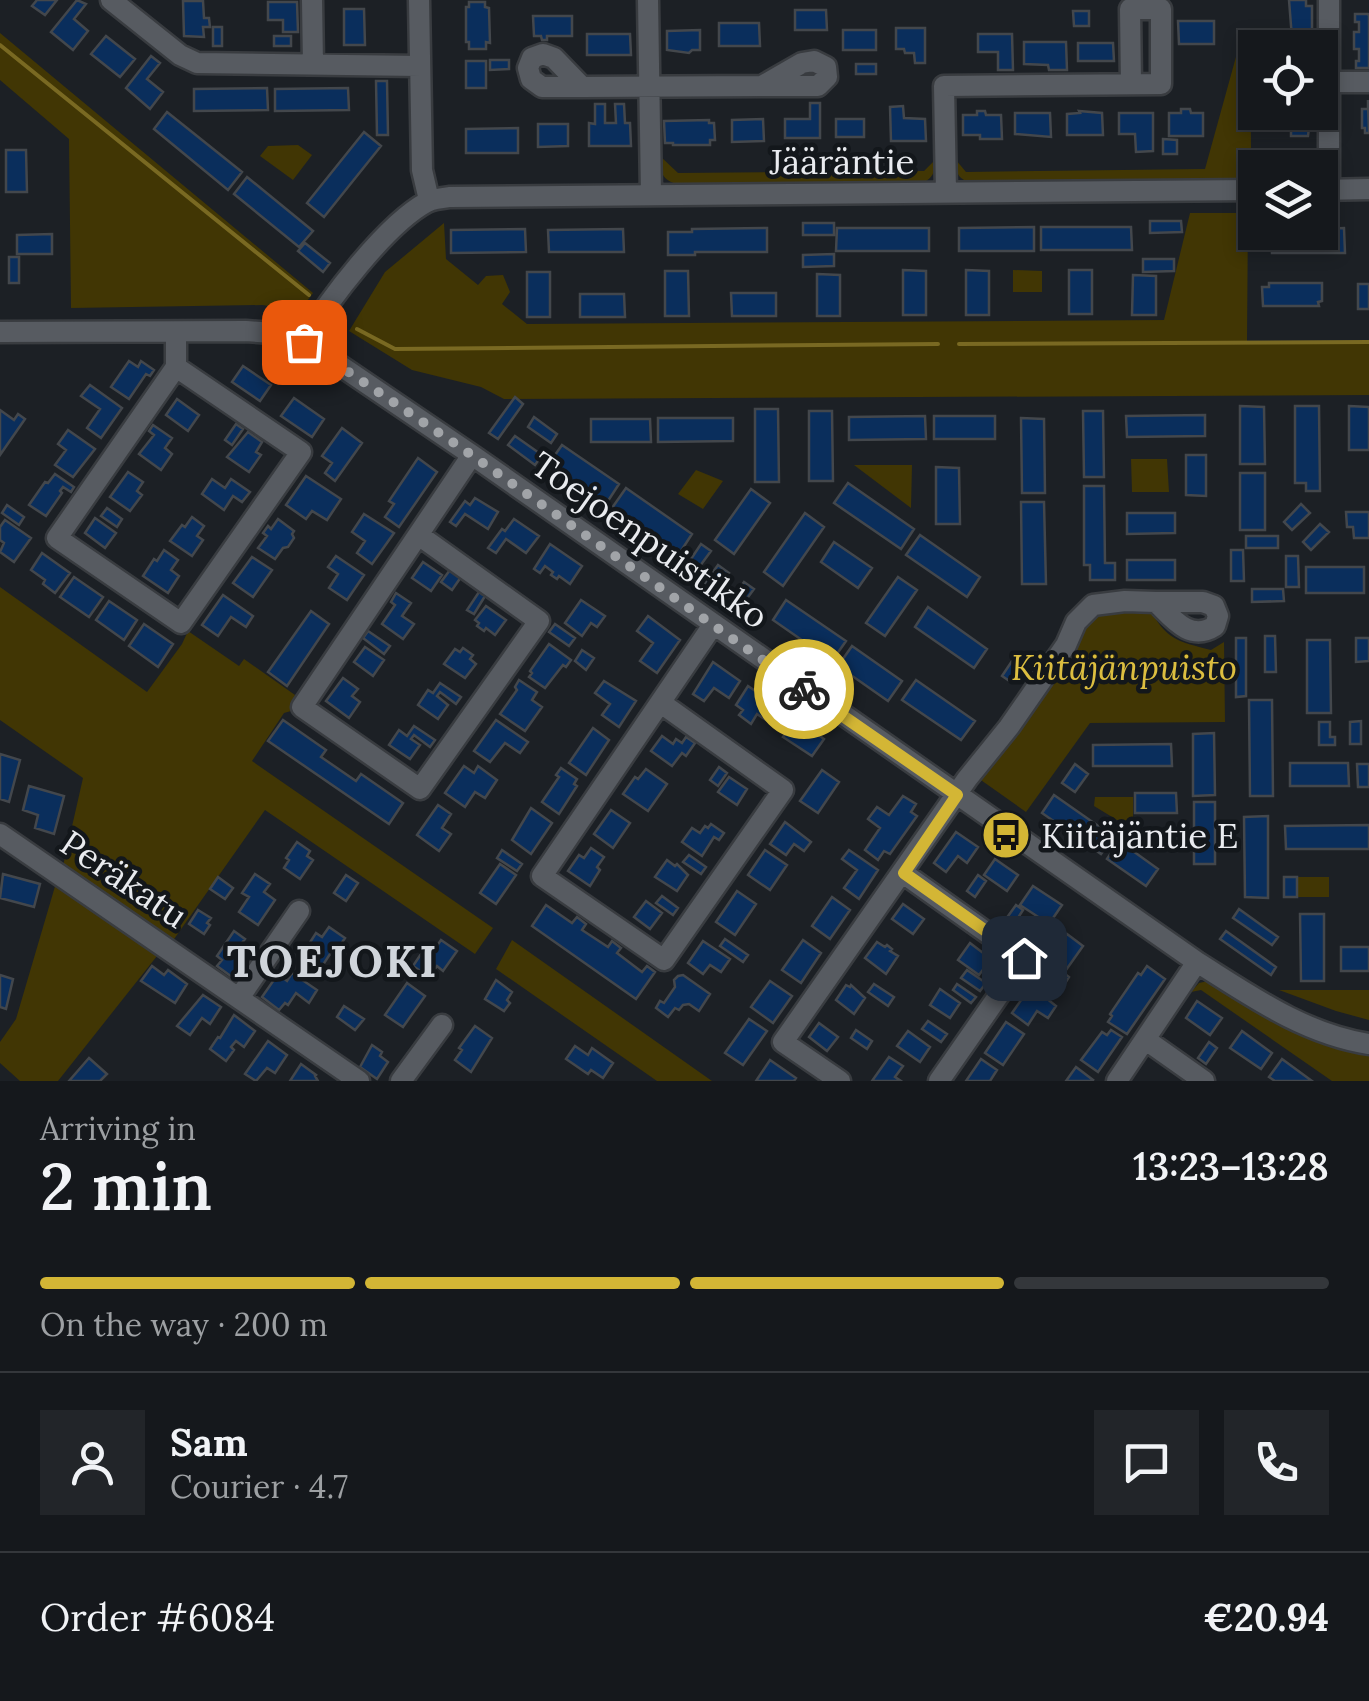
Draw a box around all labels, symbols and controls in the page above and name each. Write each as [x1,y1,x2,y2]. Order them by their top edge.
map controls [1238,30,1338,250]
button: locate [1238,30,1338,130]
street label: Jääräntie [769,139,914,184]
button: layers [1238,150,1338,250]
pin [262,300,347,385]
icon: bag [277,315,332,370]
street label: Toejoenpuistikko [523,442,777,638]
courier [754,639,854,739]
park label: Kiitäjänpuisto [1011,645,1237,690]
icon: bike [777,662,832,717]
bus stop icon: Kiitäjäntie E [980,809,1032,861]
place label: Kiitäjäntie E [1041,813,1238,858]
street label: Peräkatu [52,820,196,938]
pin [982,916,1067,1001]
icon: home [997,931,1052,986]
district label: TOEJOKI [227,932,439,989]
text: Arriving in [40,1108,196,1149]
text: 13:23–13:28 [1133,1142,1329,1190]
text: 2 min [40,1145,212,1228]
text: On the way · 200 m [40,1304,328,1345]
button: person [40,1410,145,1515]
button: chat [1094,1410,1199,1515]
button: phone [1224,1410,1329,1515]
text: Sam [170,1418,248,1466]
text: Courier · 4.7 [170,1466,348,1507]
text: Order #6084 [40,1593,275,1641]
text: €20.94 [1203,1593,1329,1641]

